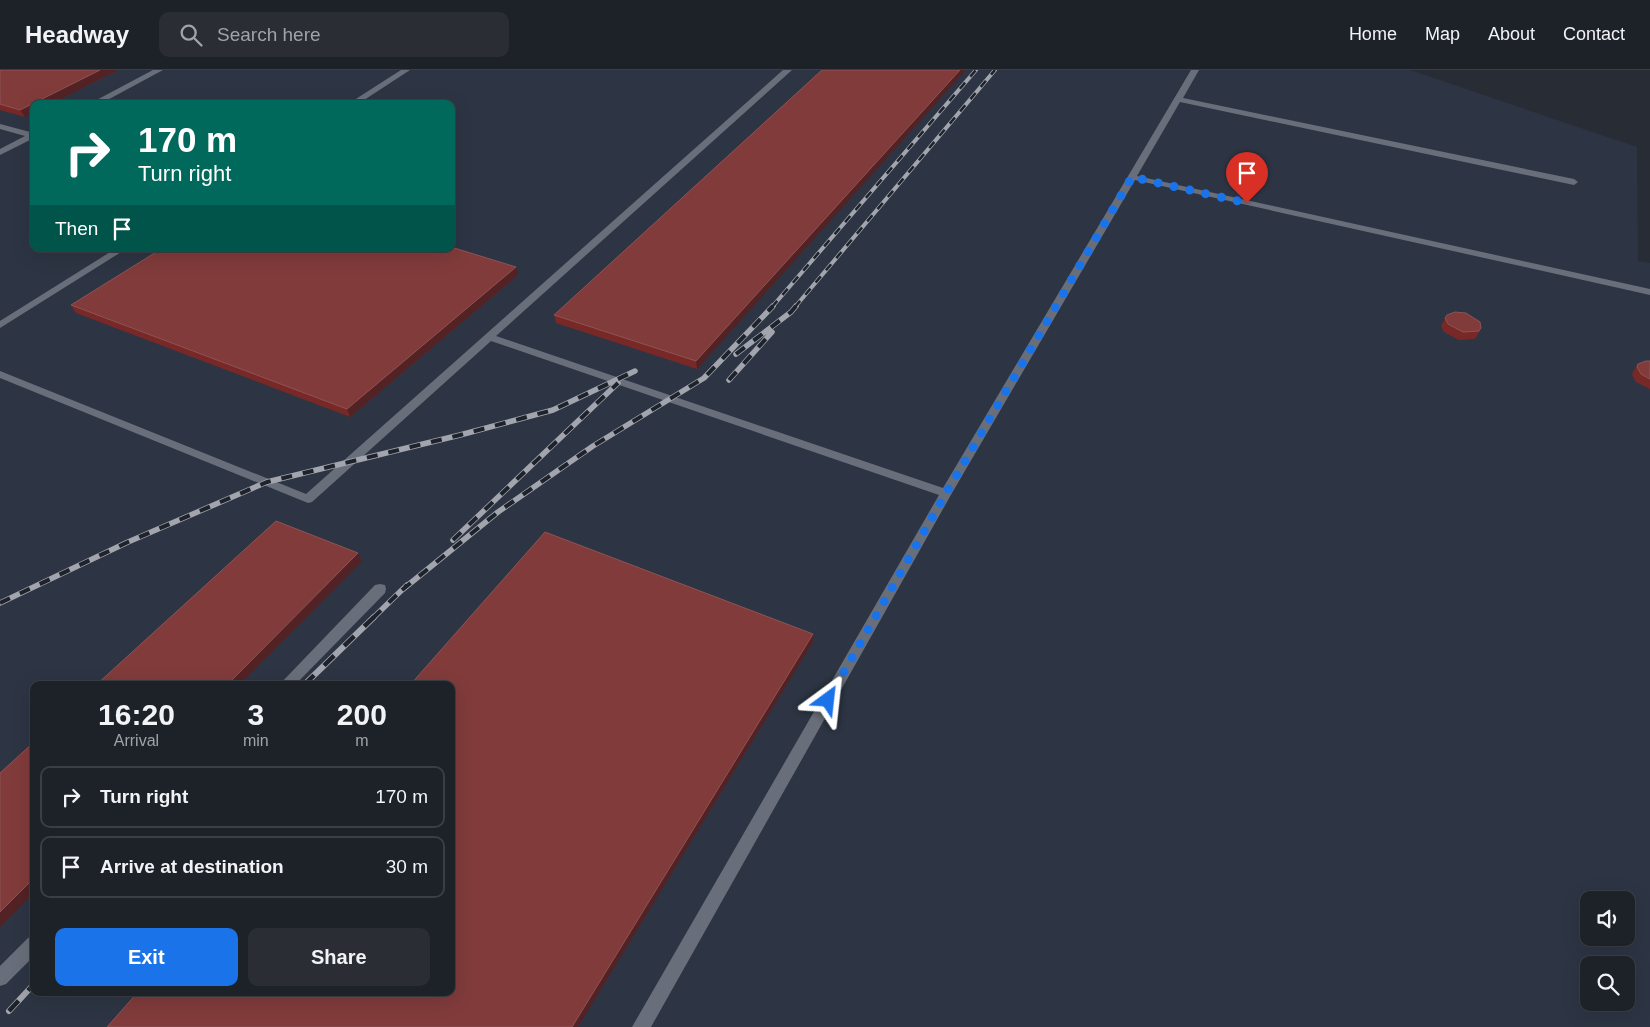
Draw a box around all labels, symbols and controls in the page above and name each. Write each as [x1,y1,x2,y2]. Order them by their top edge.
search box [159,12,509,57]
text: Headway [25,21,129,48]
icon: search [177,21,205,49]
text: Search here [217,24,321,45]
text: Home [1349,24,1397,44]
text: Map [1425,24,1460,44]
text: About [1488,24,1535,44]
text: Contact [1563,24,1625,44]
icon: right [55,120,120,185]
text: 170 m [138,120,237,159]
pin [1226,152,1268,203]
icon: arrive [1233,159,1261,187]
text: Turn right [138,161,231,186]
icon: arrive [108,215,136,243]
text: Then [55,218,98,239]
position arrow [801,673,853,725]
text: 16:20 [98,698,175,731]
text: 3 [247,698,264,731]
text: 200 [337,698,387,731]
text: Arrival [114,732,159,749]
text: min [243,732,269,749]
text: m [355,732,368,749]
icon: right [57,783,85,811]
text: Turn right [100,786,188,807]
text: 170 m [375,786,428,807]
icon: arrive [57,853,85,881]
text: Arrive at destination [100,856,284,877]
text: 30 m [386,856,428,877]
map controls [1580,891,1635,1011]
button: sound [1580,891,1635,946]
button: Exit [55,928,238,986]
button: Share [248,928,430,986]
button: search [1580,956,1635,1011]

